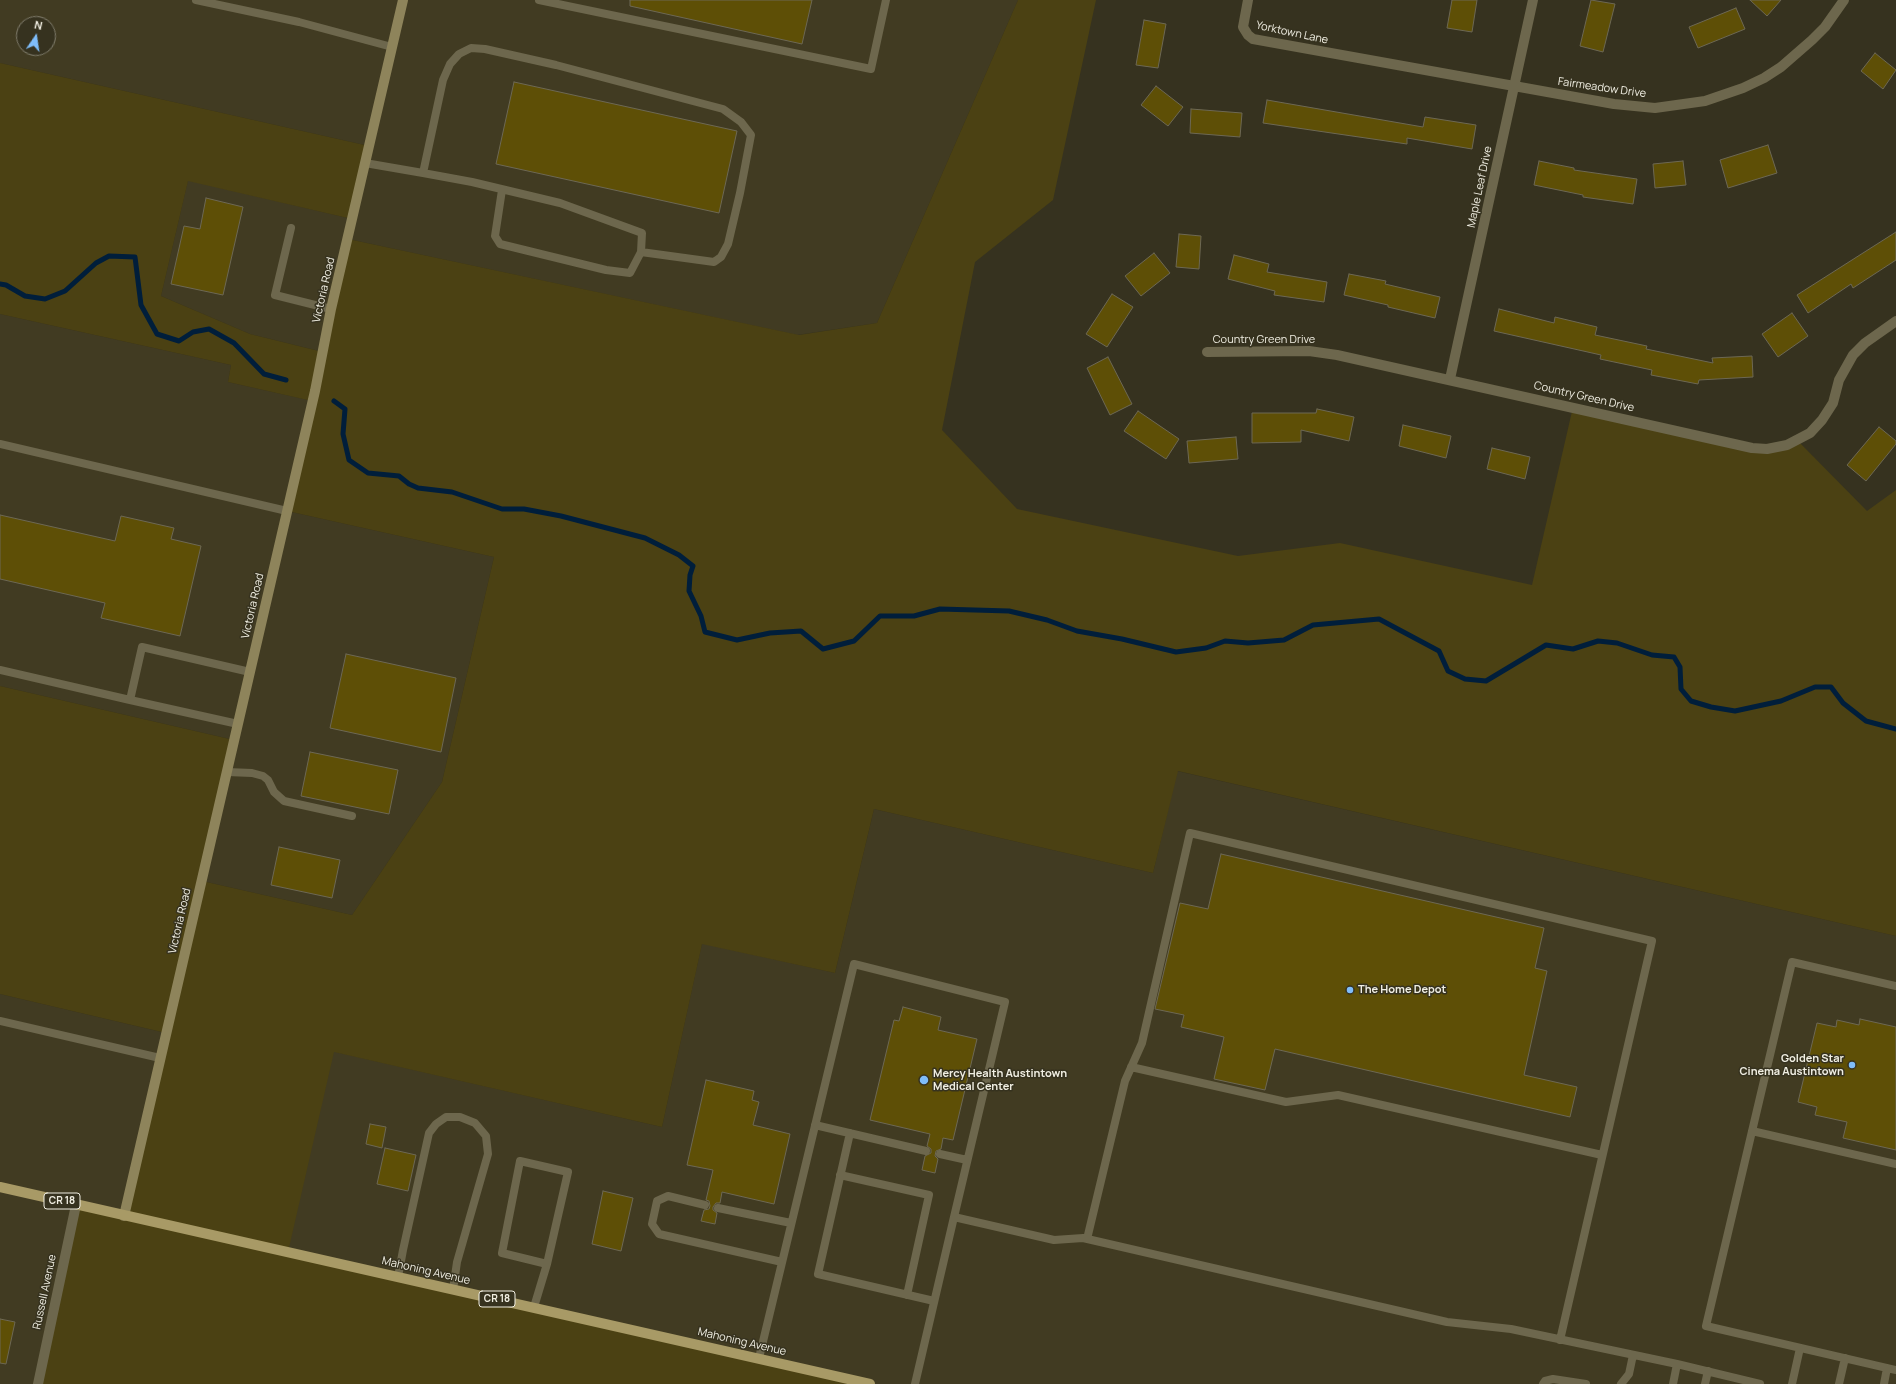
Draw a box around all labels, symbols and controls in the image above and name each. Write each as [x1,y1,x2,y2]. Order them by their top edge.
north arrow [16,16,56,56]
text: N [33,17,44,33]
street label: Yorktown Lane [1255,19,1329,47]
street label: Fairmeadow Drive [1557,75,1647,101]
street label: Maple Leaf Drive [1465,145,1495,229]
street label: Victoria Road [310,256,338,324]
street label: Country Green Drive [1213,333,1315,347]
street label: Country Green Drive [1533,379,1635,415]
street label: Victoria Road [239,572,267,640]
street label: Victoria Road [166,887,194,955]
place label: The Home Depot [1358,983,1446,997]
marker: The Home Depot [1345,985,1355,995]
place label: Golden Star Cinema Austintown [1739,1052,1844,1078]
marker: Golden Star Cinema Austintown [1847,1060,1857,1070]
place label: Mercy Health Austintown Medical Center [933,1067,1067,1093]
marker: Mercy Health Austintown Medical Center [918,1074,930,1086]
road number: CR 18 [44,1193,80,1209]
street label: Russell Avenue [31,1253,59,1331]
street label: Mahoning Avenue [380,1254,472,1288]
road number: CR 18 [479,1291,515,1307]
street label: Mahoning Avenue [696,1325,788,1359]

